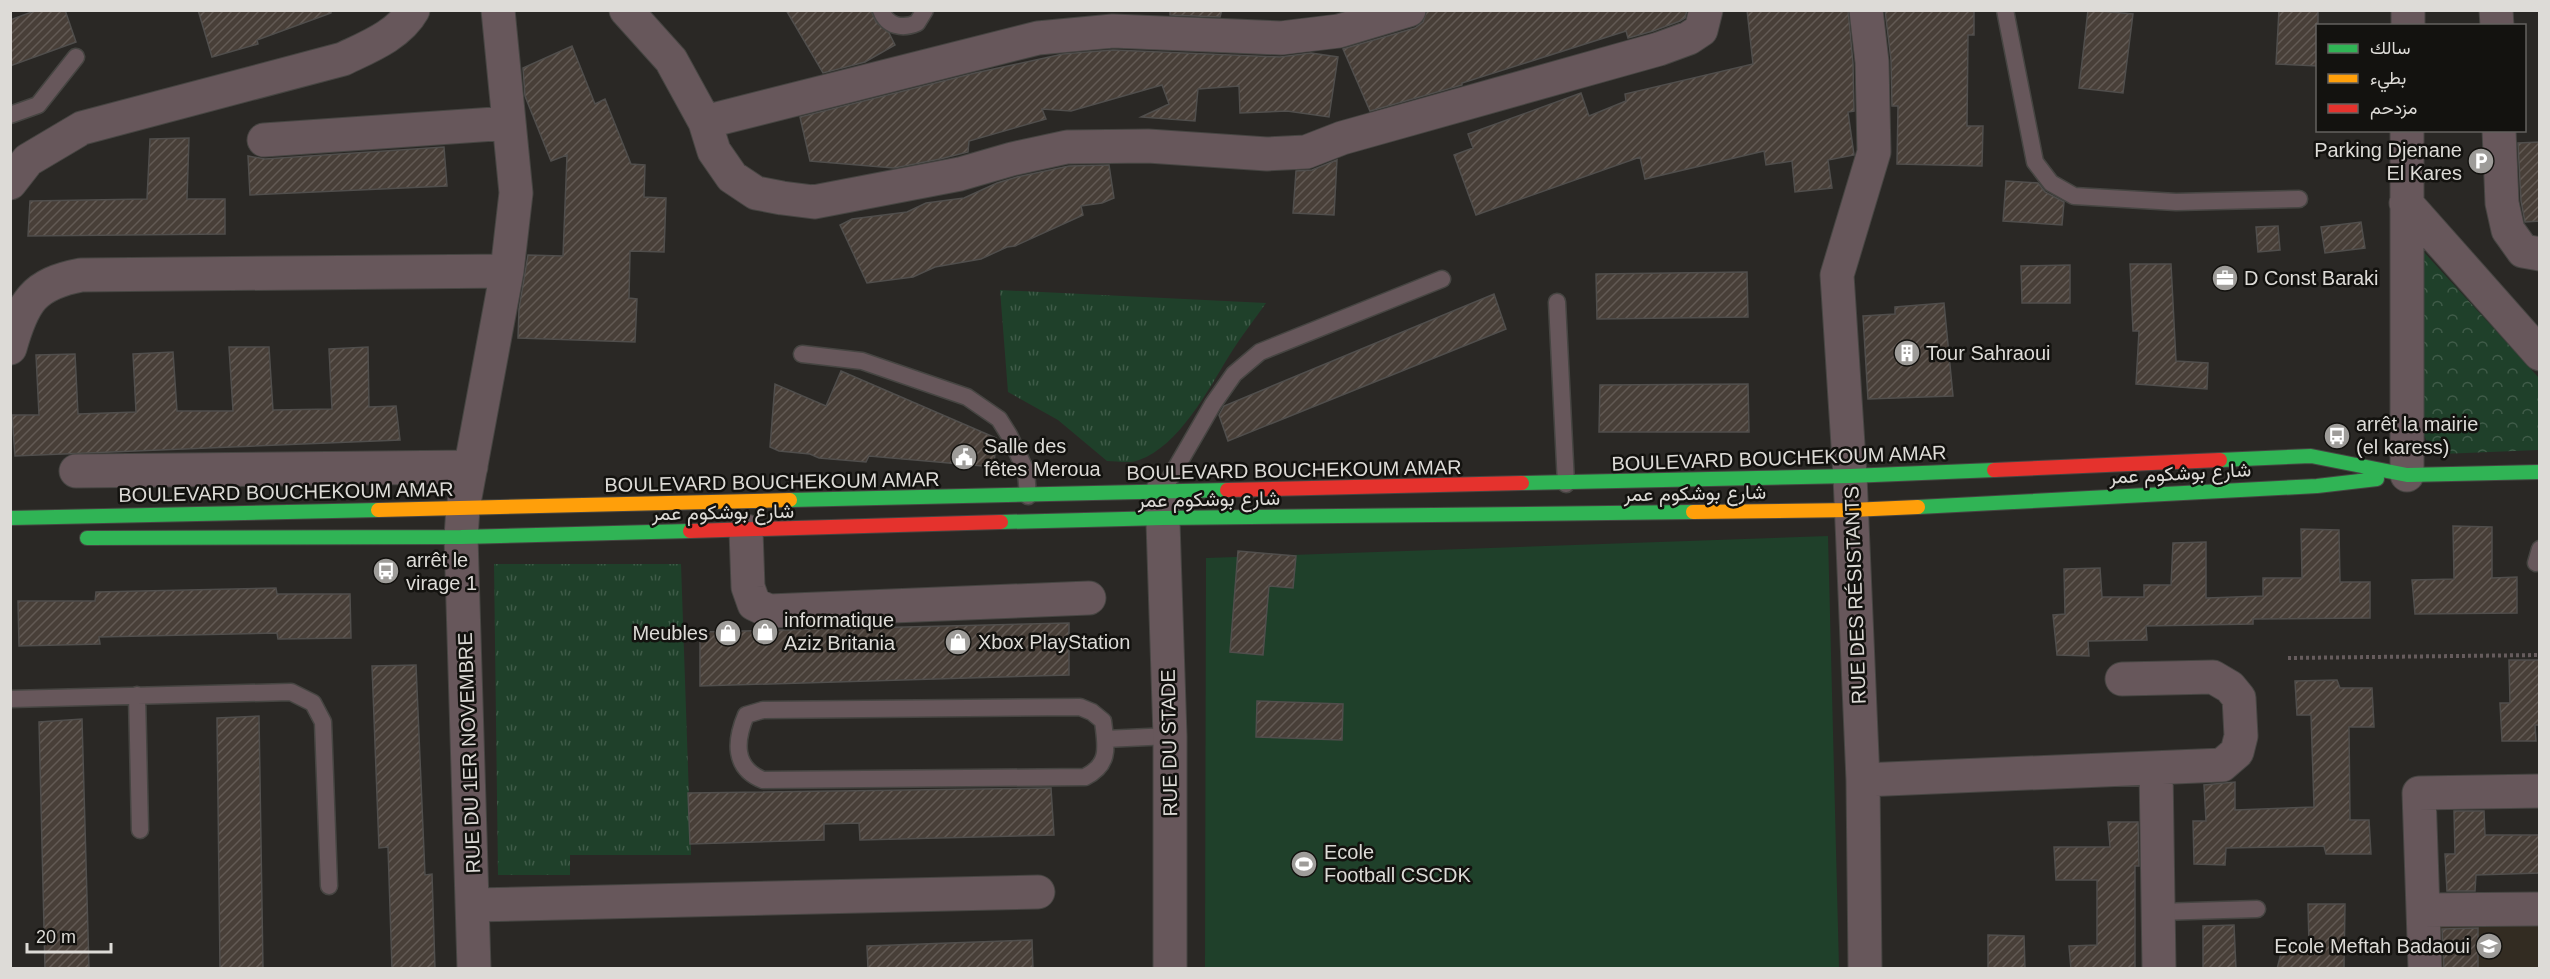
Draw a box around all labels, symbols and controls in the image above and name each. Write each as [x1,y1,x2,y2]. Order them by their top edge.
legend [2316,24,2526,132]
text: سالك [2370,38,2410,58]
text: بطيء [2370,68,2406,93]
text: مزدحم [2370,98,2417,120]
place label: Parking Djenane El Kares [2314,139,2462,184]
parking icon: Parking Djenane El Kares [2466,146,2496,176]
office icon: D Const Baraki [2210,263,2240,293]
place label: D Const Baraki [2244,267,2379,289]
building icon: Tour Sahraoui [1892,338,1922,368]
place label: Tour Sahraoui [1926,342,2051,364]
place label: arrêt la mairie (el karess) [2356,413,2478,458]
bus stop icon: arrêt la mairie (el karess) [2322,421,2352,451]
place label: Salle des fêtes Meroua [984,435,1102,480]
street label: BOULEVARD BOUCHEKOUM AMAR [1611,441,1947,475]
public building icon: Salle des fêtes Meroua [949,442,979,472]
street label: BOULEVARD BOUCHEKOUM AMAR [1126,456,1462,484]
street label: شارع بوشكوم عمر [2107,458,2252,491]
street label: BOULEVARD BOUCHEKOUM AMAR [604,468,940,496]
street label: BOULEVARD BOUCHEKOUM AMAR [118,478,454,506]
street label: شارع بوشكوم عمر [1623,481,1766,508]
street label: RUE DES RÉSISTANTS [1840,485,1870,705]
street label: شارع بوشكوم عمر [1137,487,1280,514]
street label: شارع بوشكوم عمر [651,500,794,527]
place label: arrêt le virage 1 [406,549,477,594]
bus stop icon: arrêt le virage 1 [371,556,401,586]
place label: informatique Aziz Britania [784,609,896,654]
shop icon: informatique Aziz Britania [750,617,780,647]
shop icon: Meubles [713,618,743,648]
place label: Meubles [632,622,708,644]
shop icon: Xbox PlayStation [943,627,973,657]
place label: Xbox PlayStation [978,631,1130,653]
street label: RUE DU 1ER NOVEMBRE [454,632,484,874]
street label: RUE DU STADE [1157,669,1181,817]
place label: Ecole Football CSCDK [1324,841,1471,886]
sports icon: Ecole Football CSCDK [1289,849,1319,879]
scale bar [27,916,111,954]
text: 20 m [36,927,76,947]
school or university icon: Ecole Meftah Badaoui [2474,931,2504,961]
place label: Ecole Meftah Badaoui [2274,935,2470,957]

